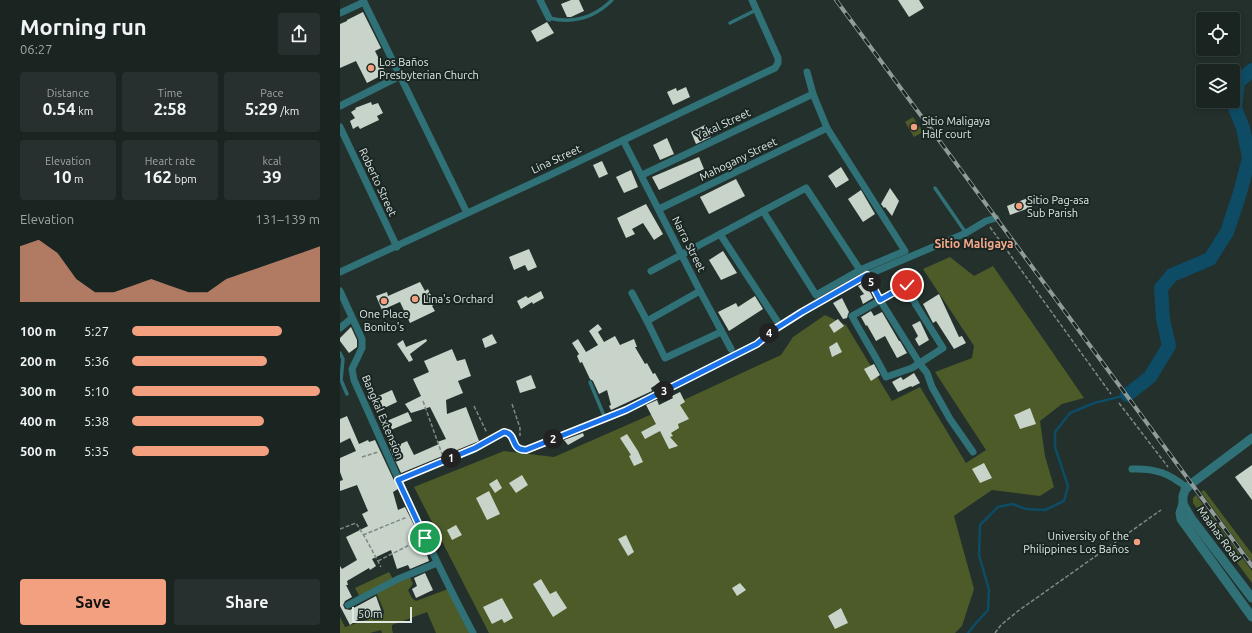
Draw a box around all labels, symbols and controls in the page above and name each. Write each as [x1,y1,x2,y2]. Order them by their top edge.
map controls [1196,12,1240,108]
button: locate [1196,12,1240,56]
button: share [278,13,320,55]
text: Morning run [20,14,147,39]
text: 06:27 [20,42,53,56]
place label: Los Baños Presbyterian Church [379,56,479,81]
marker: Los Baños Presbyterian Church [366,63,376,73]
button: layers [1196,64,1240,108]
text: Distance [47,87,89,99]
text: Time [158,87,182,99]
text: Pace [260,87,284,99]
text: 0.54 [43,99,76,118]
text: 2:58 [154,99,186,118]
text: 5:29 [245,99,278,118]
text: km [76,105,93,117]
text: /km [278,105,299,117]
street label: Yakal Street [694,106,753,142]
place label: Sitio Maligaya Half court [922,115,990,140]
marker: Sitio Maligaya Half court [909,122,919,132]
street label: Mahogany Street [697,135,779,183]
street label: Lina Street [529,142,583,176]
street label: Roberto Street [357,146,399,219]
text: Elevation [45,155,91,167]
text: Heart rate [145,155,195,167]
text: kcal [263,155,282,167]
text: 10 [52,167,72,186]
text: 162 [143,167,172,186]
text: 39 [262,167,282,186]
text: m [72,173,84,185]
text: bpm [172,173,197,185]
place label: Sitio Pag-asa Sub Parish [1027,194,1089,219]
marker: Sitio Pag-asa Sub Parish [1014,201,1024,211]
text: Elevation [20,212,74,226]
text: 131–139 m [255,212,320,226]
street label: Narra Street [670,214,708,274]
district label: Sitio Maligaya [934,237,1014,250]
pin [890,268,924,302]
pin: 5 [861,272,881,292]
icon: check [896,274,918,296]
text: 5 [868,276,874,288]
place label: Lina's Orchard [423,293,493,305]
marker: Lina's Orchard [410,294,420,304]
marker: One Place Bonito's [379,296,389,306]
place label: One Place Bonito's [359,308,409,333]
pin: 4 [759,323,779,343]
text: 100 m [20,324,56,338]
text: 5:27 [84,324,109,338]
text: 4 [766,327,772,339]
text: 200 m [20,354,56,368]
text: 5:36 [84,354,109,368]
street label: Bangkal Extension [360,373,406,461]
pin: 3 [654,381,674,401]
text: 300 m [20,384,56,398]
text: 5:10 [84,384,109,398]
text: 3 [661,385,667,397]
text: 400 m [20,414,56,428]
text: 5:38 [84,414,109,428]
pin: 2 [543,429,563,449]
text: 2 [550,433,556,445]
text: 500 m [20,444,56,458]
text: 5:35 [84,444,109,458]
pin: 1 [441,448,461,468]
text: 1 [448,452,454,464]
street label: Maahas Road [1195,504,1243,564]
pin [408,521,442,555]
icon: arrive [414,527,436,549]
place label: University of the Philippines Los Baños [1023,530,1129,555]
marker: University of the Philippines Los Baños [1132,537,1142,547]
button: Save [20,579,166,625]
button: Share [174,579,320,625]
scale bar [352,605,412,624]
text: 50 m [358,608,382,620]

